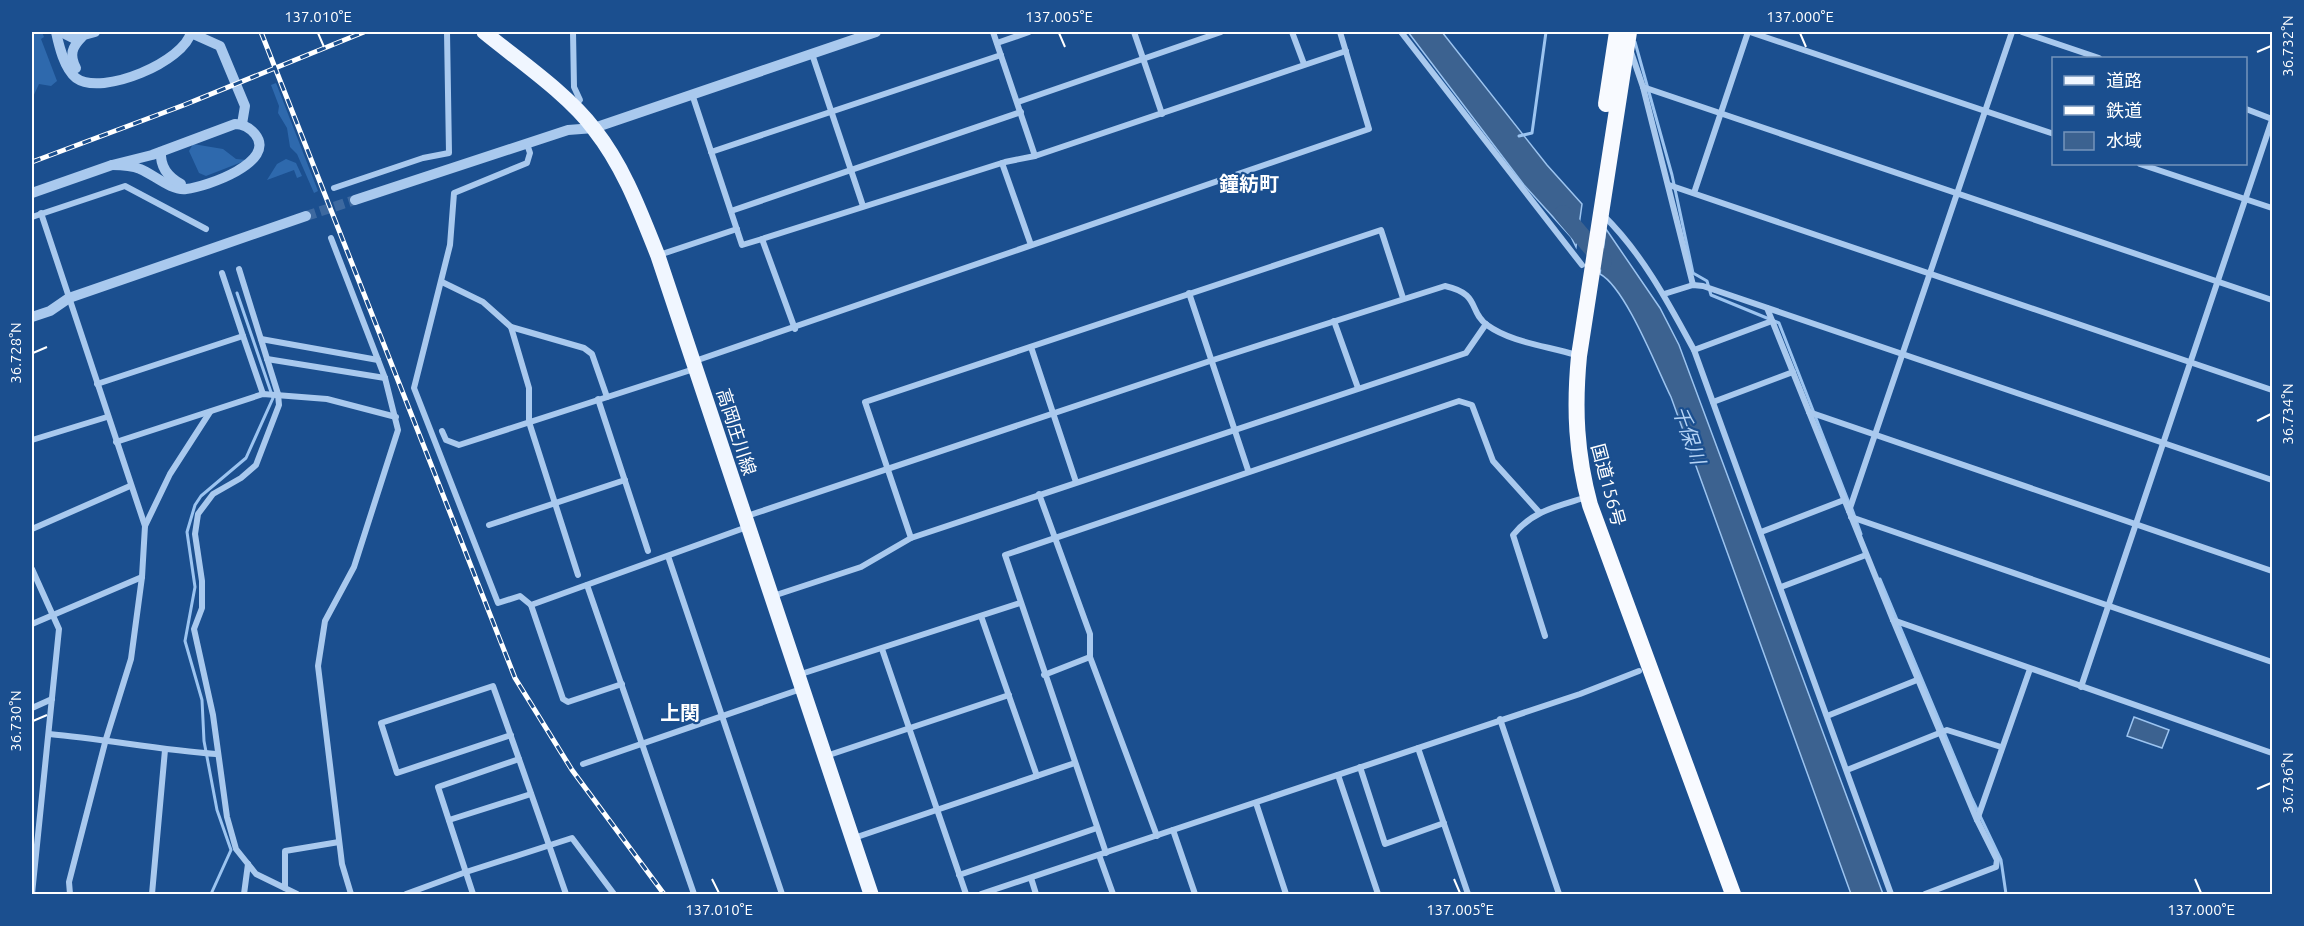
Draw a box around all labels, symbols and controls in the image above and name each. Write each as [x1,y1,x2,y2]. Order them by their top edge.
text: 137.010°E [284,8,352,25]
text: 137.005°E [1025,8,1093,25]
text: 137.000°E [1766,8,1834,25]
text: 36.732°N [2279,15,2296,77]
legend [2052,57,2247,165]
text: 道路 [2106,70,2142,90]
text: 鉄道 [2106,100,2142,120]
text: 水域 [2106,130,2142,150]
district label: 鐘紡町 [1219,172,1279,195]
text: 36.728°N [7,322,24,384]
text: 36.734°N [2279,383,2296,445]
street label: 高岡庄川線 [714,386,760,478]
water label: 千保川 [1669,403,1711,469]
street label: 国道156号 [1588,441,1630,528]
text: 36.730°N [7,690,24,752]
district label: 上関 [660,701,700,724]
text: 36.736°N [2279,752,2296,814]
text: 137.010°E [685,901,753,918]
text: 137.005°E [1426,901,1494,918]
text: 137.000°E [2167,901,2235,918]

